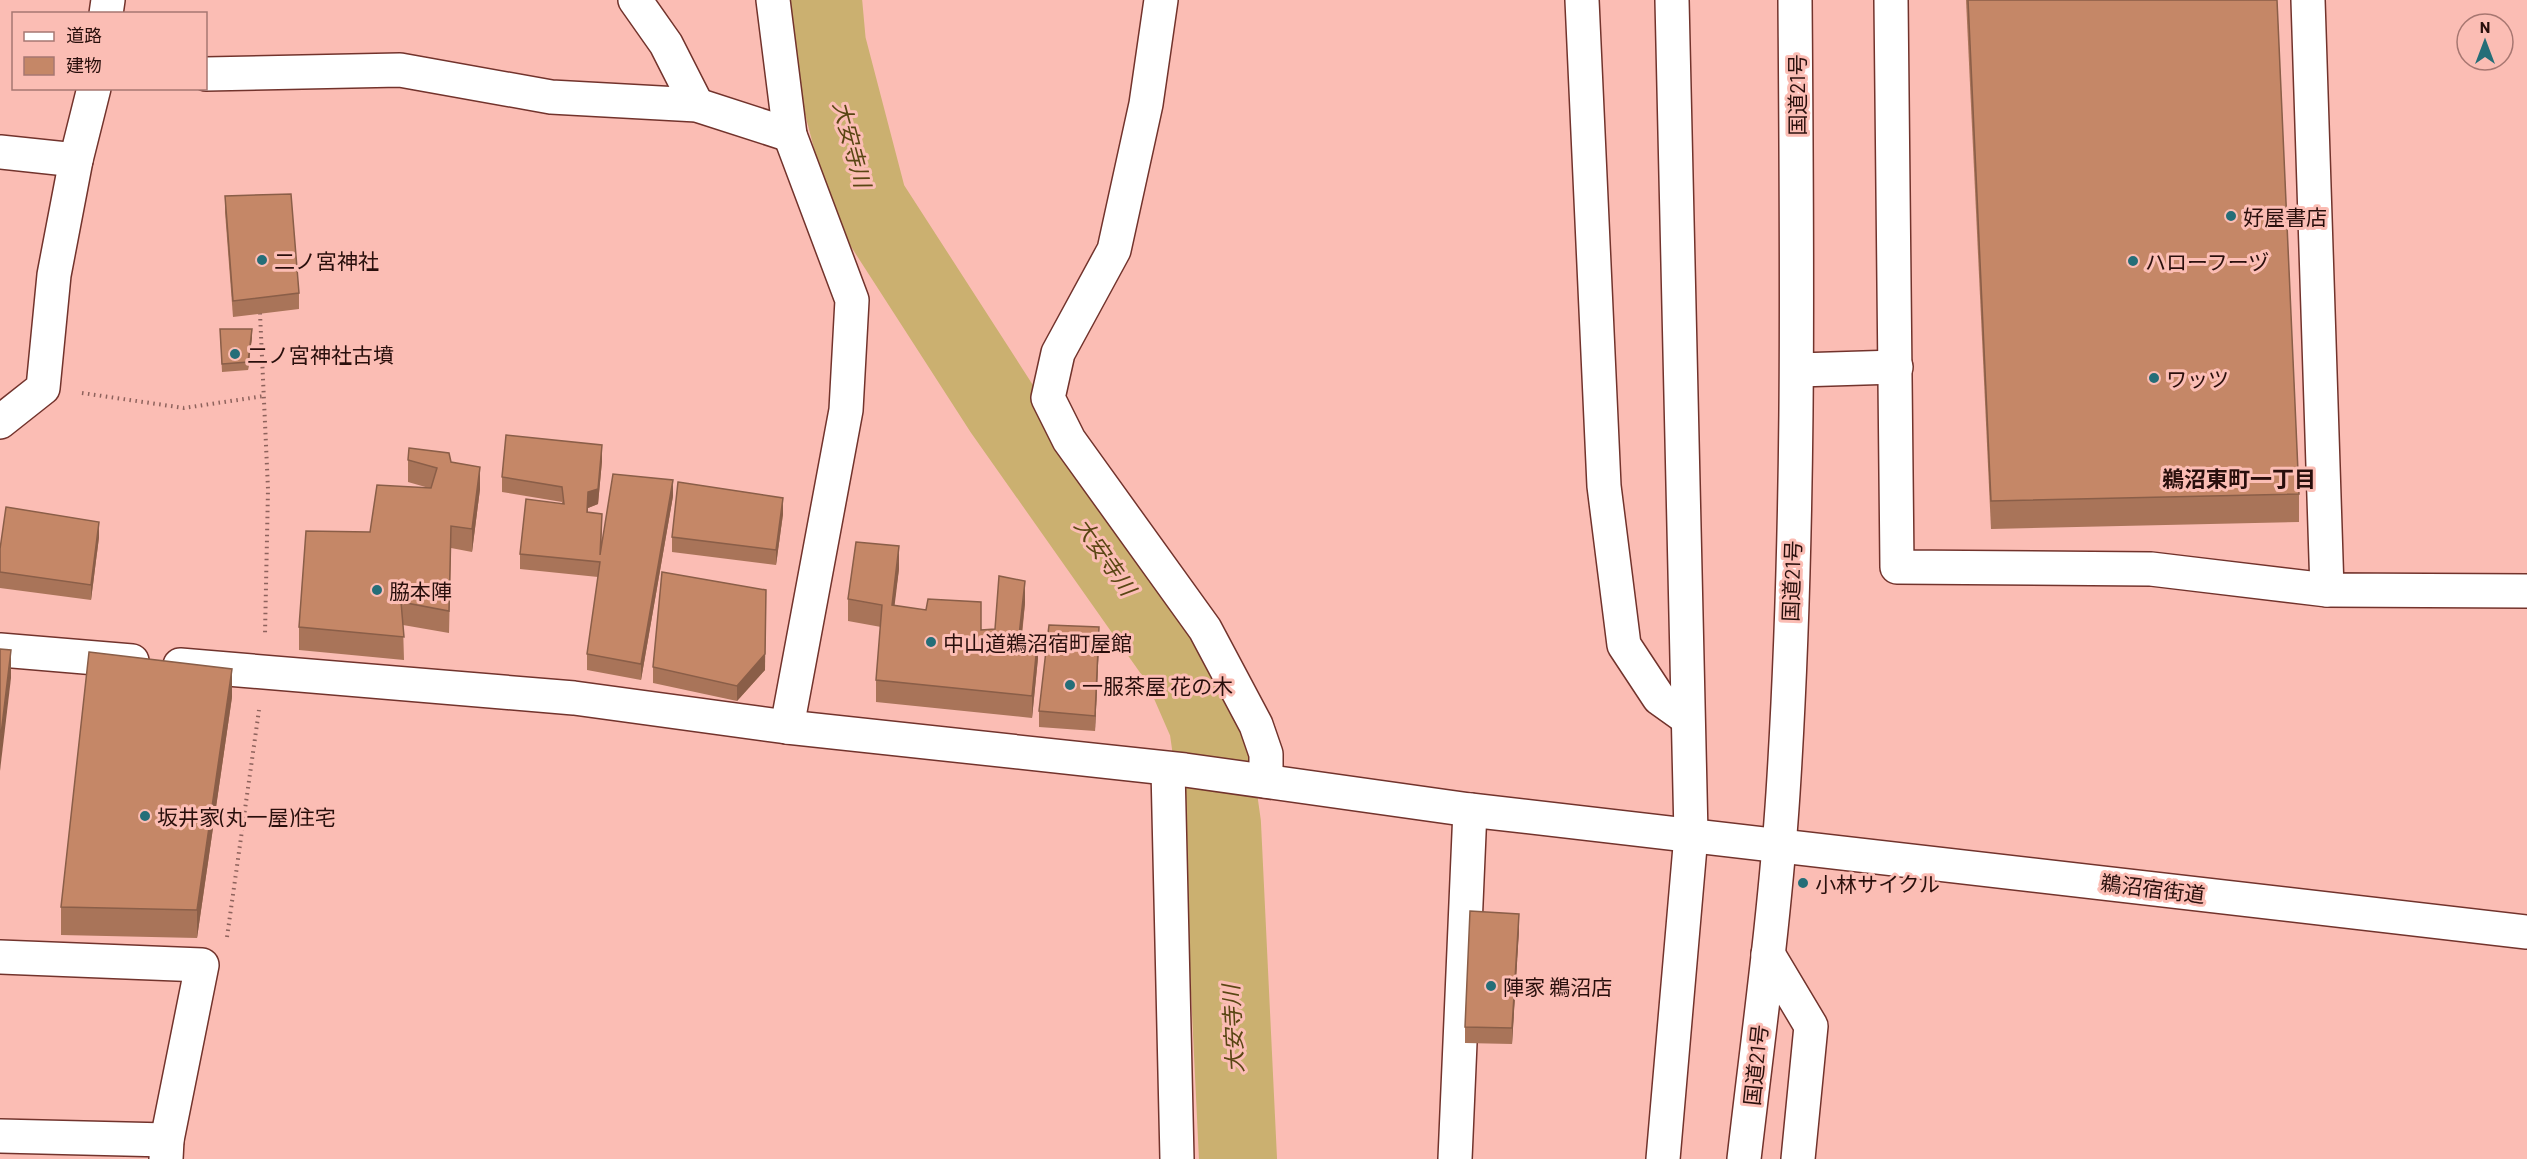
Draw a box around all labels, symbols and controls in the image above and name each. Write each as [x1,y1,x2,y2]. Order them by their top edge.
legend [12,12,207,90]
north arrow [2455,12,2515,72]
text: N [2480,17,2490,36]
text: 道路 [66,24,102,46]
text: 建物 [66,54,102,76]
street label: 国道21号 [1784,54,1809,136]
water label: 大安寺川 [829,98,877,192]
place label: 好屋書店 [2243,204,2327,229]
marker: 好屋書店 [2224,209,2238,223]
place label: 二ノ宮神社 [274,248,379,273]
place label: ハローフーヅ [2145,249,2269,274]
marker: 二ノ宮神社 [255,253,269,267]
marker: ハローフーヅ [2126,254,2140,268]
place label: 二ノ宮神社古墳 [247,342,394,367]
marker: 二ノ宮神社古墳 [228,347,242,361]
place label: ワッツ [2166,366,2229,391]
marker: ワッツ [2147,371,2161,385]
district label: 鵜沼東町一丁目 [2162,465,2316,491]
water label: 大安寺川 [1070,512,1143,601]
street label: 国道21号 [1777,540,1805,622]
place label: 脇本陣 [389,578,452,603]
marker: 脇本陣 [370,583,384,597]
place label: 中山道鵜沼宿町屋館 [943,630,1132,655]
marker: 中山道鵜沼宿町屋館 [924,635,938,649]
place label: 一服茶屋 花の木 [1082,673,1233,698]
marker: 一服茶屋 花の木 [1063,678,1077,692]
place label: 坂井家(丸一屋)住宅 [157,804,336,829]
marker: 坂井家(丸一屋)住宅 [138,809,152,823]
street label: 鵜沼宿街道 [2099,869,2207,907]
place label: 小林サイクル [1815,871,1940,896]
marker: 小林サイクル [1796,876,1810,890]
place label: 陣家 鵜沼店 [1503,974,1612,999]
marker: 陣家 鵜沼店 [1484,979,1498,993]
water label: 大安寺川 [1217,982,1247,1074]
street label: 国道21号 [1738,1023,1772,1107]

